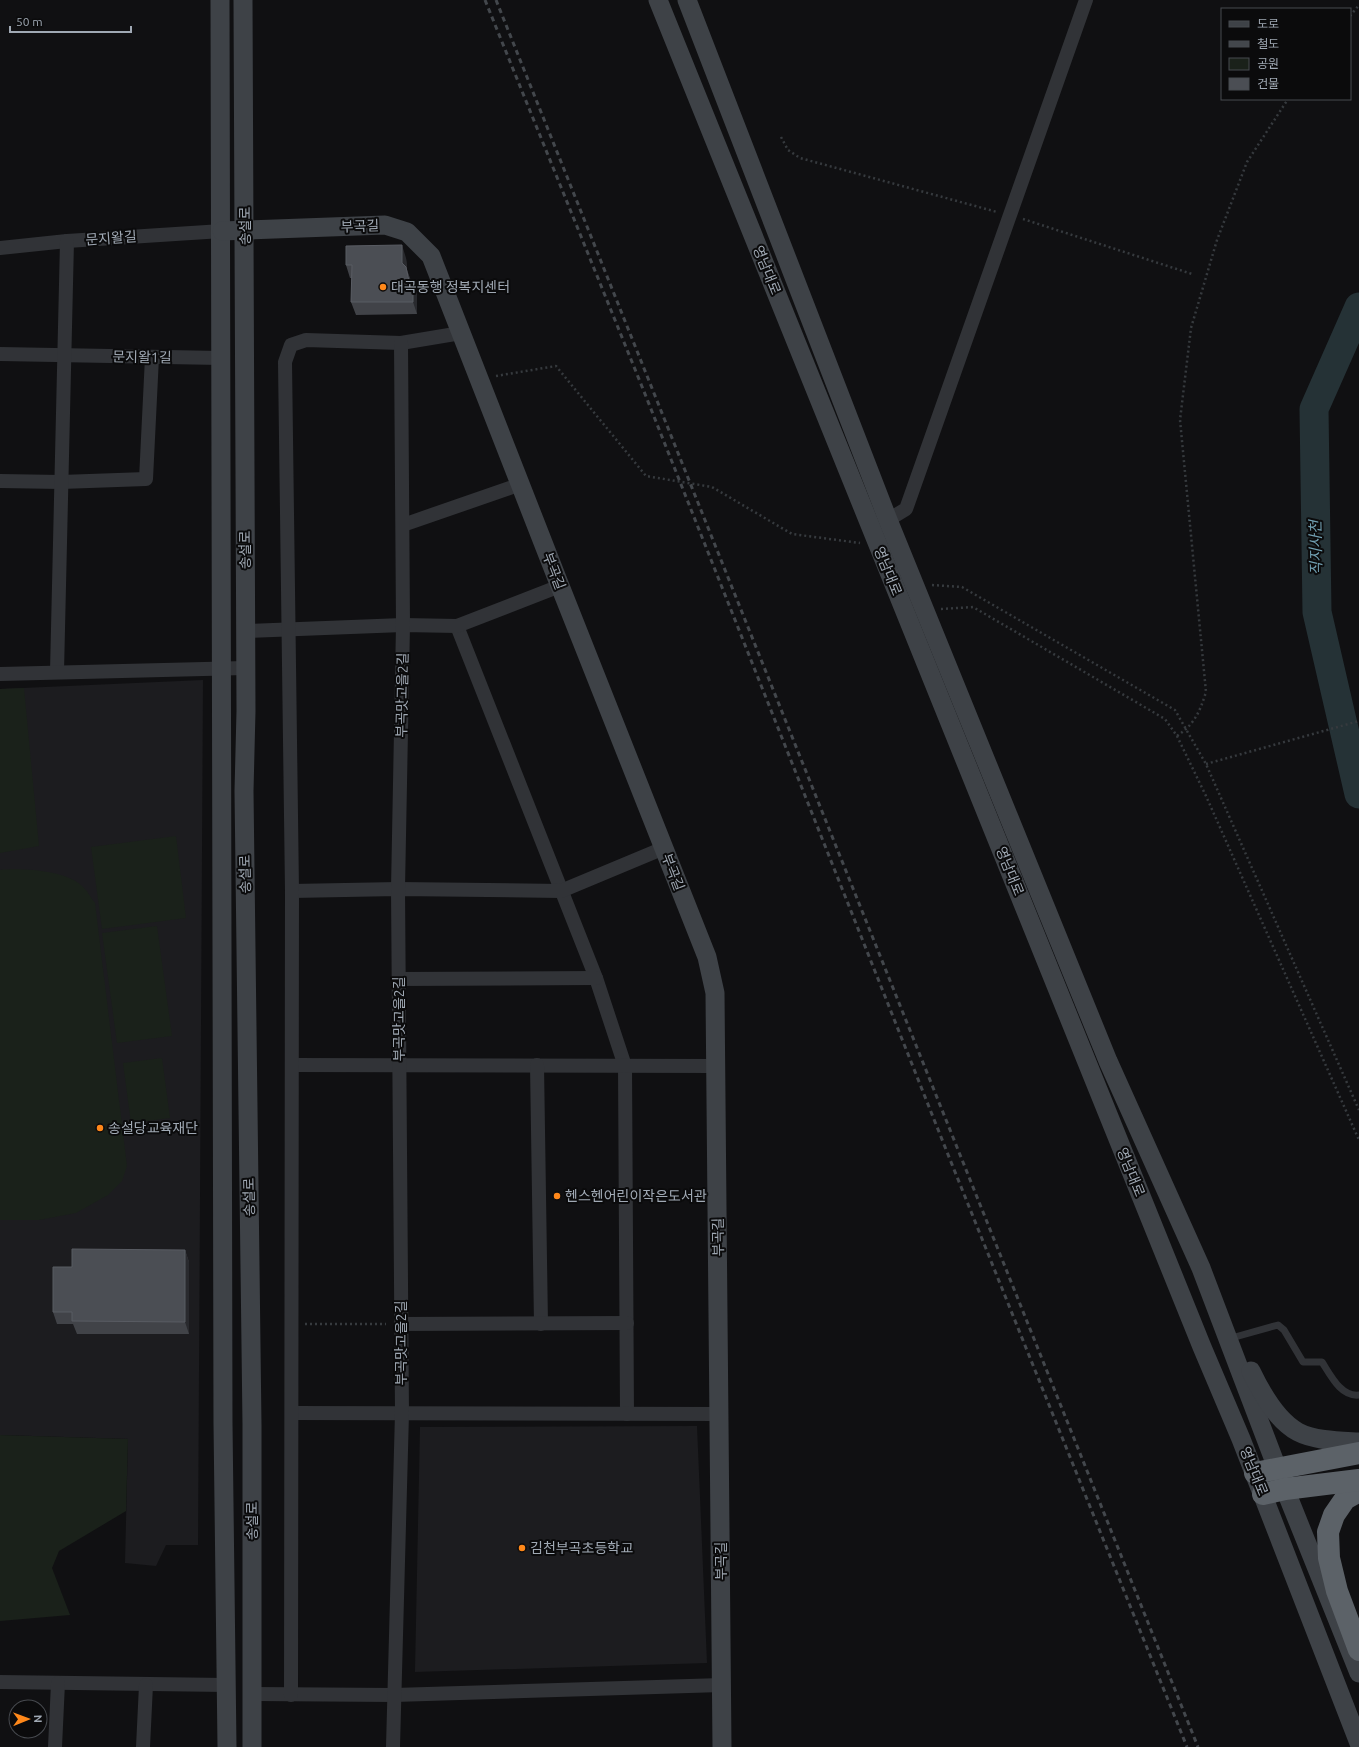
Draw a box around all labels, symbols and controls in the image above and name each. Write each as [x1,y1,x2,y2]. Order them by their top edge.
scale bar [10,8,131,34]
legend [1221,8,1351,100]
text: 50 m [16,15,43,28]
text: 도로 [1257,17,1279,30]
text: 철도 [1257,37,1279,50]
text: 공원 [1257,57,1279,70]
text: 건물 [1257,77,1279,90]
street label: 송설로 [237,207,253,245]
street label: 부곡길 [340,217,380,235]
street label: 문지왈길 [85,228,137,248]
street label: 영남대로 [750,243,784,297]
place label: 대곡동행 정복지센터 [391,279,510,295]
marker: 대곡동행 정복지센터 [378,282,388,292]
street label: 문지왈1길 [112,348,172,366]
water label: 직지사천 [1306,518,1324,576]
street label: 송설로 [237,531,253,569]
street label: 영남대로 [871,544,905,598]
street label: 부곡길 [540,550,568,592]
street label: 부곡맛고을2길 [393,652,411,738]
street label: 영남대로 [993,844,1027,898]
street label: 부곡길 [659,851,687,893]
street label: 송설로 [237,854,253,893]
street label: 부곡맛고을2길 [391,976,407,1062]
place label: 송설당교육재단 [108,1120,198,1136]
marker: 송설당교육재단 [95,1123,105,1133]
street label: 영남대로 [1114,1145,1148,1199]
street label: 송설로 [241,1177,257,1216]
place label: 헨스헨어린이작은도서관 [565,1188,707,1204]
marker: 헨스헨어린이작은도서관 [552,1191,562,1201]
street label: 부곡길 [710,1218,726,1256]
street label: 부곡맛고을2길 [393,1300,409,1386]
street label: 영남대로 [1237,1444,1271,1498]
street label: 송설로 [244,1502,260,1540]
place label: 김천부곡초등학교 [530,1540,633,1556]
street label: 부곡길 [713,1542,729,1580]
marker: 김천부곡초등학교 [517,1543,527,1553]
north arrow [8,1699,48,1739]
text: N [32,1715,44,1723]

